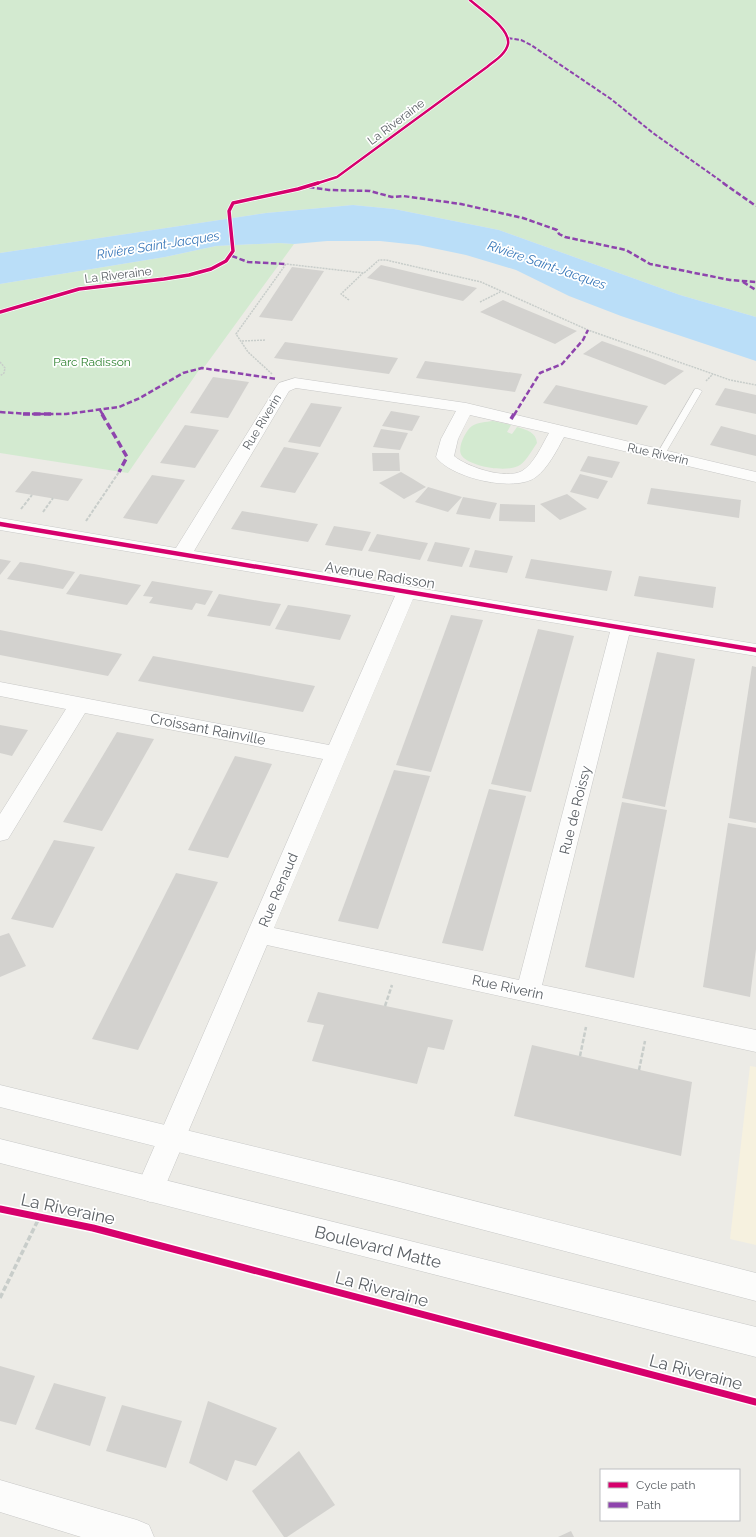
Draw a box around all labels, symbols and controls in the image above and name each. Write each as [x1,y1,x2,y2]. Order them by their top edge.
street label: La Riveraine [365,96,427,148]
water label: Rivière Saint-Jacques [95,228,221,262]
water label: Rivière Saint-Jacques [486,238,608,292]
street label: La Riveraine [84,264,152,286]
park label: Parc Radisson [53,355,131,369]
street label: Rue Riverin [240,392,284,452]
street label: Rue Riverin [626,440,690,468]
street label: Avenue Radisson [324,558,436,592]
street label: Croissant Rainville [149,710,267,748]
street label: Rue de Roissy [556,764,594,856]
street label: Rue Renaud [255,850,301,930]
street label: Rue Riverin [471,972,545,1002]
street label: La Riveraine [19,1189,117,1229]
street label: Boulevard Matte [313,1222,443,1272]
street label: La Riveraine [333,1267,431,1311]
street label: La Riveraine [647,1350,745,1394]
legend [600,1469,740,1521]
text: Cycle path [636,1478,695,1492]
text: Path [636,1498,661,1512]

